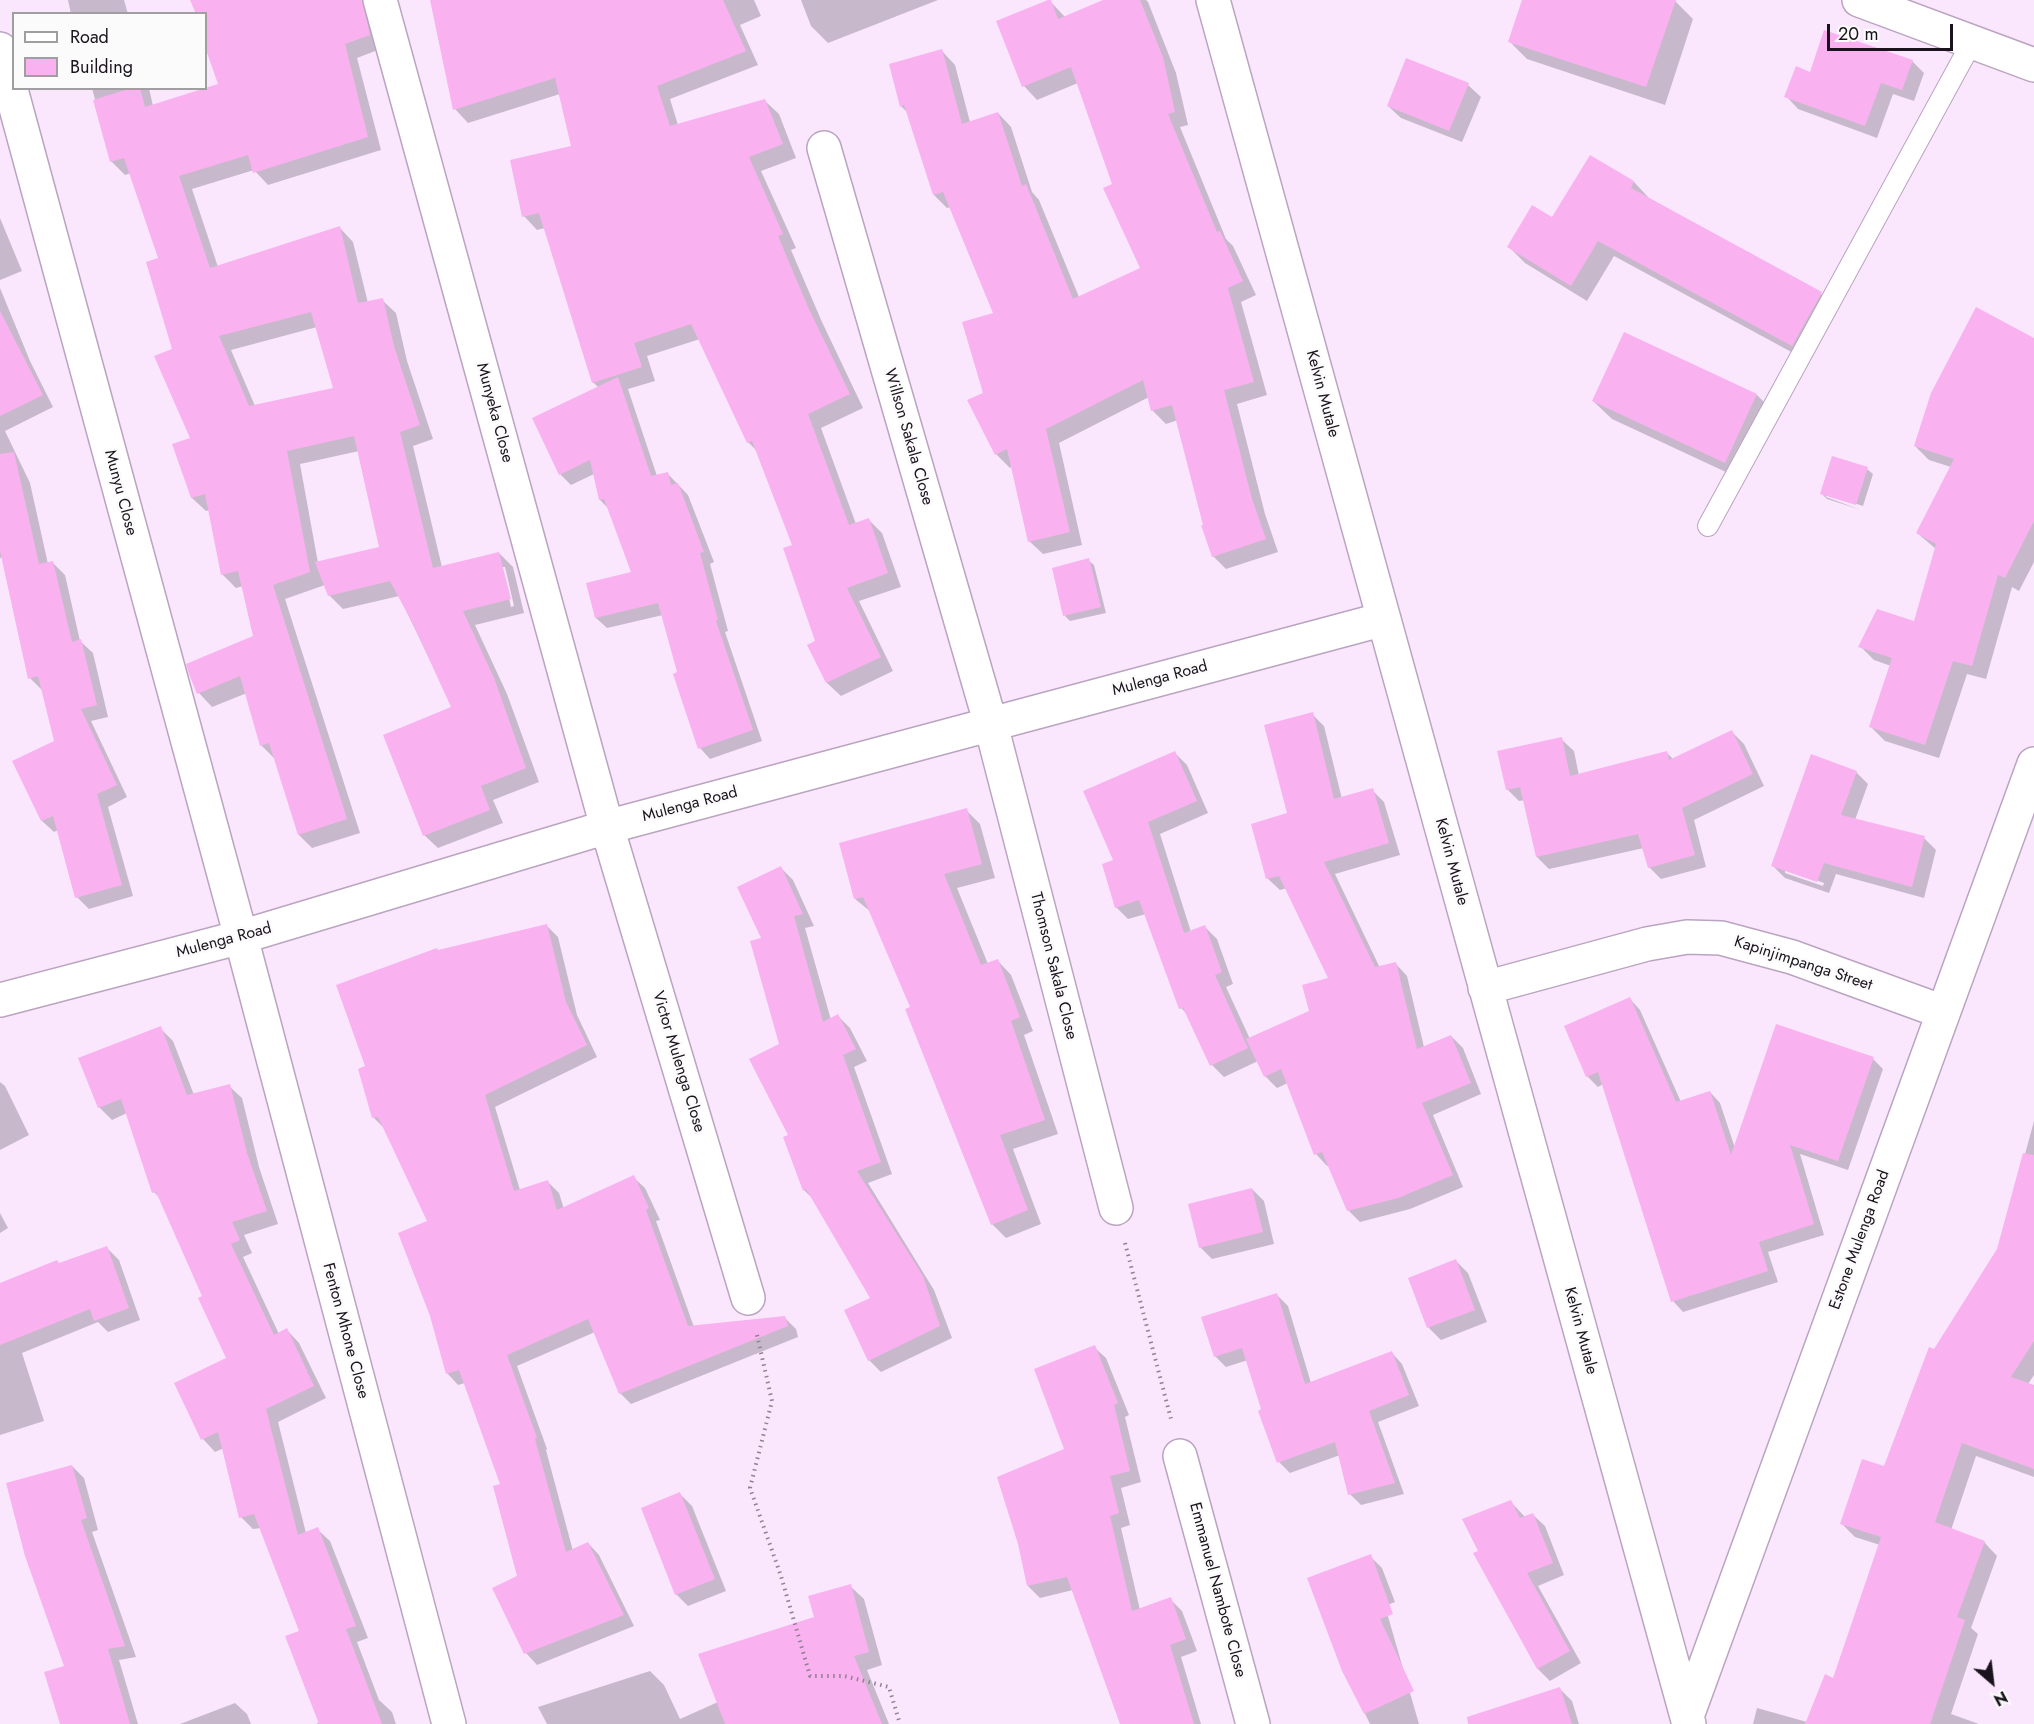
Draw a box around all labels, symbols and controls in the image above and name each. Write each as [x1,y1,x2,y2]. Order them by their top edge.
legend [12,12,207,90]
scale bar [1830,12,1956,50]
text: 20 m [1838,21,1878,47]
text: Road [70,24,109,50]
text: Building [70,54,133,80]
street label: Kelvin Mutale [1301,348,1343,440]
street label: Munyeka Close [471,361,517,465]
street label: Willson Sakala Close [879,366,937,508]
street label: Munyu Close [99,448,141,538]
street label: Mulenga Road [1110,657,1210,701]
street label: Mulenga Road [640,783,740,827]
street label: Kelvin Mutale [1430,816,1472,908]
street label: Thomson Sakala Close [1025,890,1081,1042]
street label: Mulenga Road [174,919,274,963]
street label: Kapinjimpanga Street [1732,933,1874,995]
street label: Victor Mulenga Close [647,989,709,1135]
street label: Estone Mulenga Road [1826,1168,1894,1312]
street label: Fenton Mhone Close [318,1261,372,1401]
street label: Kelvin Mutale [1559,1285,1601,1377]
street label: Emmanuel Nambote Close [1184,1500,1250,1680]
north arrow [1962,1652,2022,1712]
text: N [1990,1685,2012,1711]

